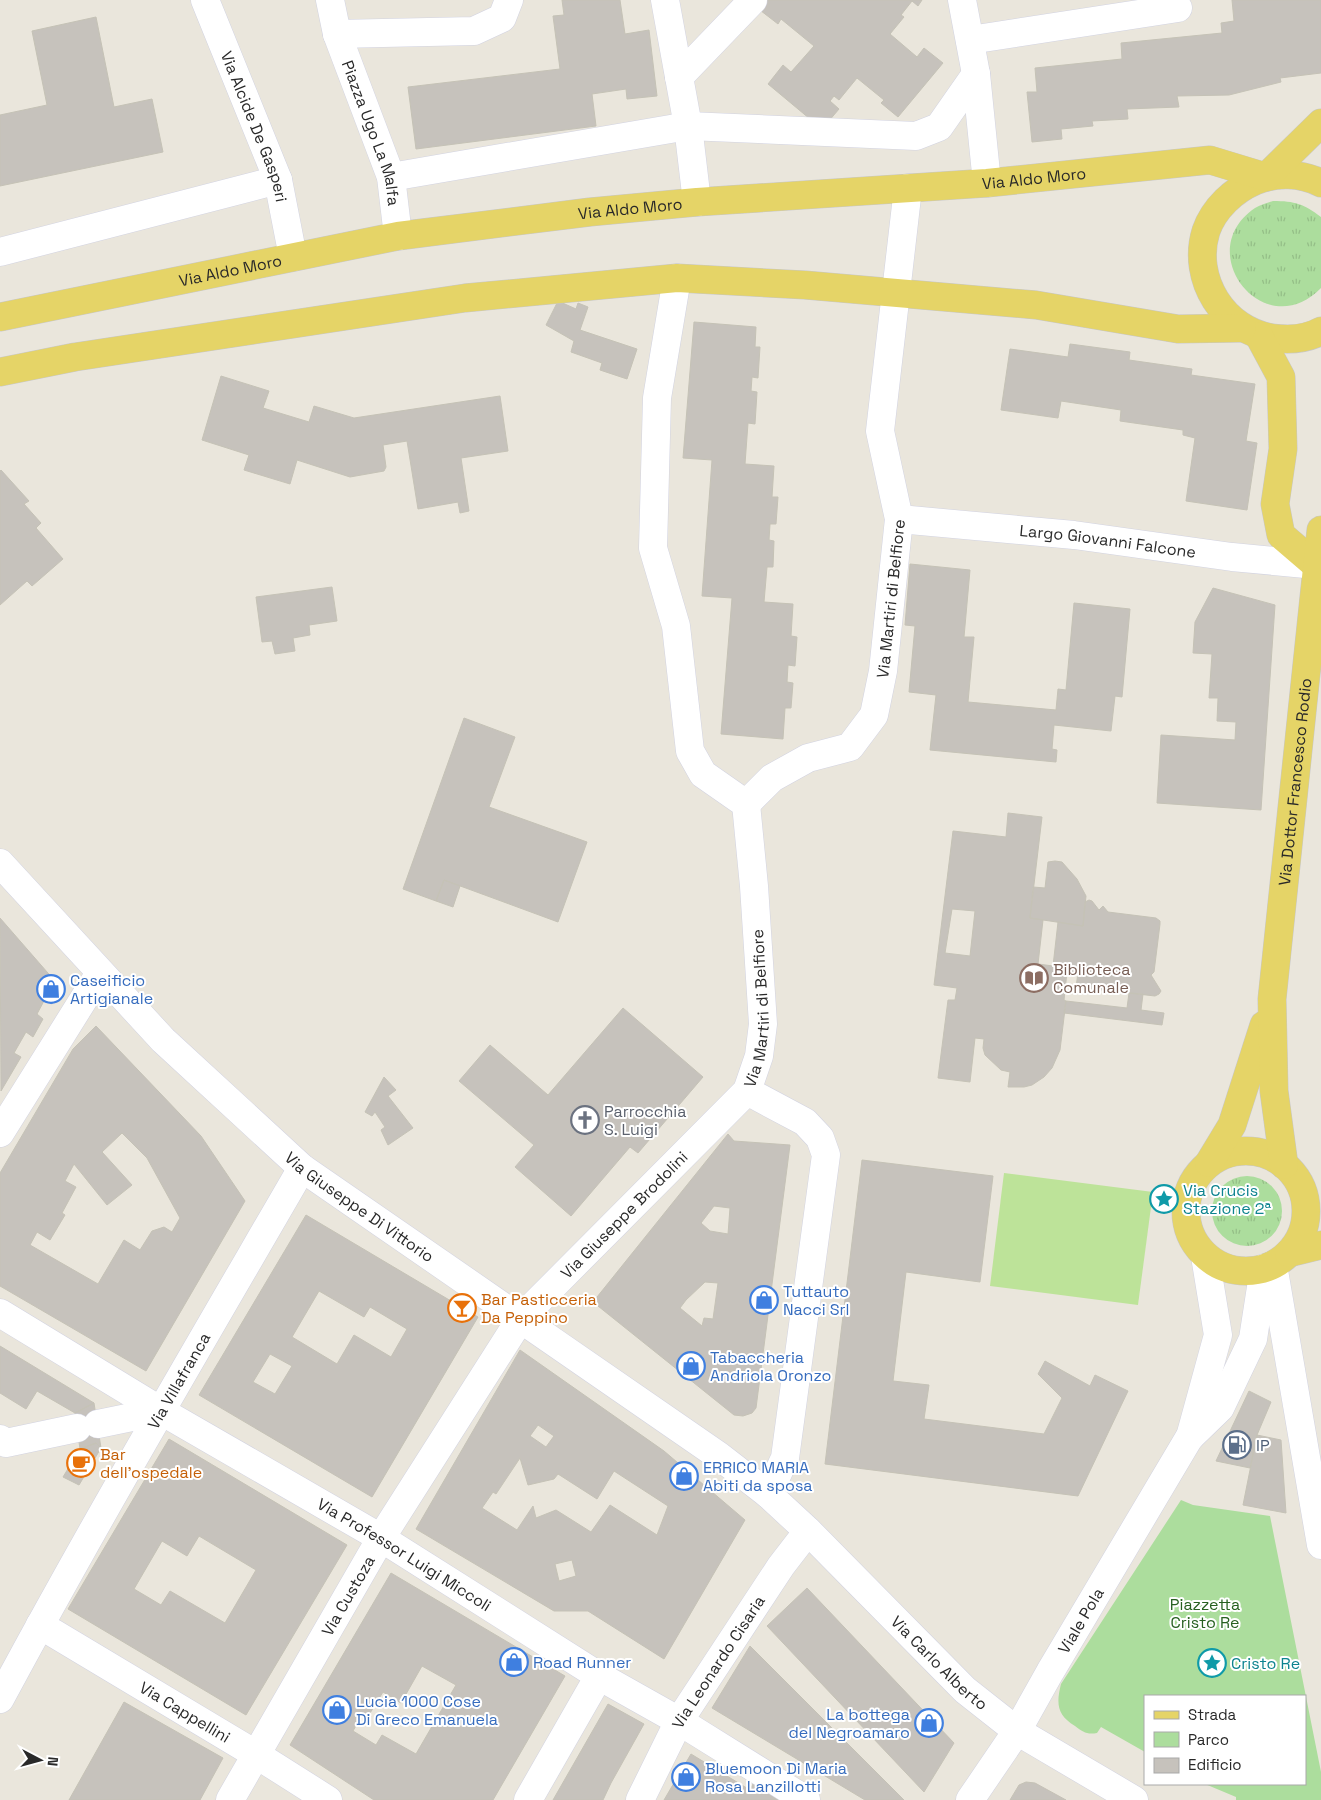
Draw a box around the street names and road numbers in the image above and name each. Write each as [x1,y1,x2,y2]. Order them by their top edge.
street label: Via Alcide De Gasperi [216,48,293,204]
street label: Piazza Ugo La Malfa [337,57,405,207]
street label: Via Aldo Moro [981,162,1087,194]
street label: Via Aldo Moro [577,193,683,224]
street label: Via Aldo Moro [177,249,284,291]
street label: Via Martiri di Belfiore [871,518,909,680]
street label: Largo Giovanni Falcone [1019,520,1197,562]
street label: Via Dottor Francesco Rodio [1273,677,1316,887]
street label: Via Martiri di Belfiore [739,928,774,1090]
street label: Via Giuseppe Brodolini [556,1146,692,1283]
street label: Via Giuseppe Di Vittorio [280,1147,438,1267]
street label: Via Villafranca [142,1329,215,1433]
street label: Via Professor Luigi Miccoli [314,1493,495,1616]
street label: Via Custoza [316,1551,379,1640]
street label: Viale Pola [1053,1584,1108,1657]
street label: Via Leonardo Cisaria [667,1591,769,1732]
street label: Via Carlo Alberto [887,1611,992,1715]
street label: Via Cappellini [136,1677,234,1747]

